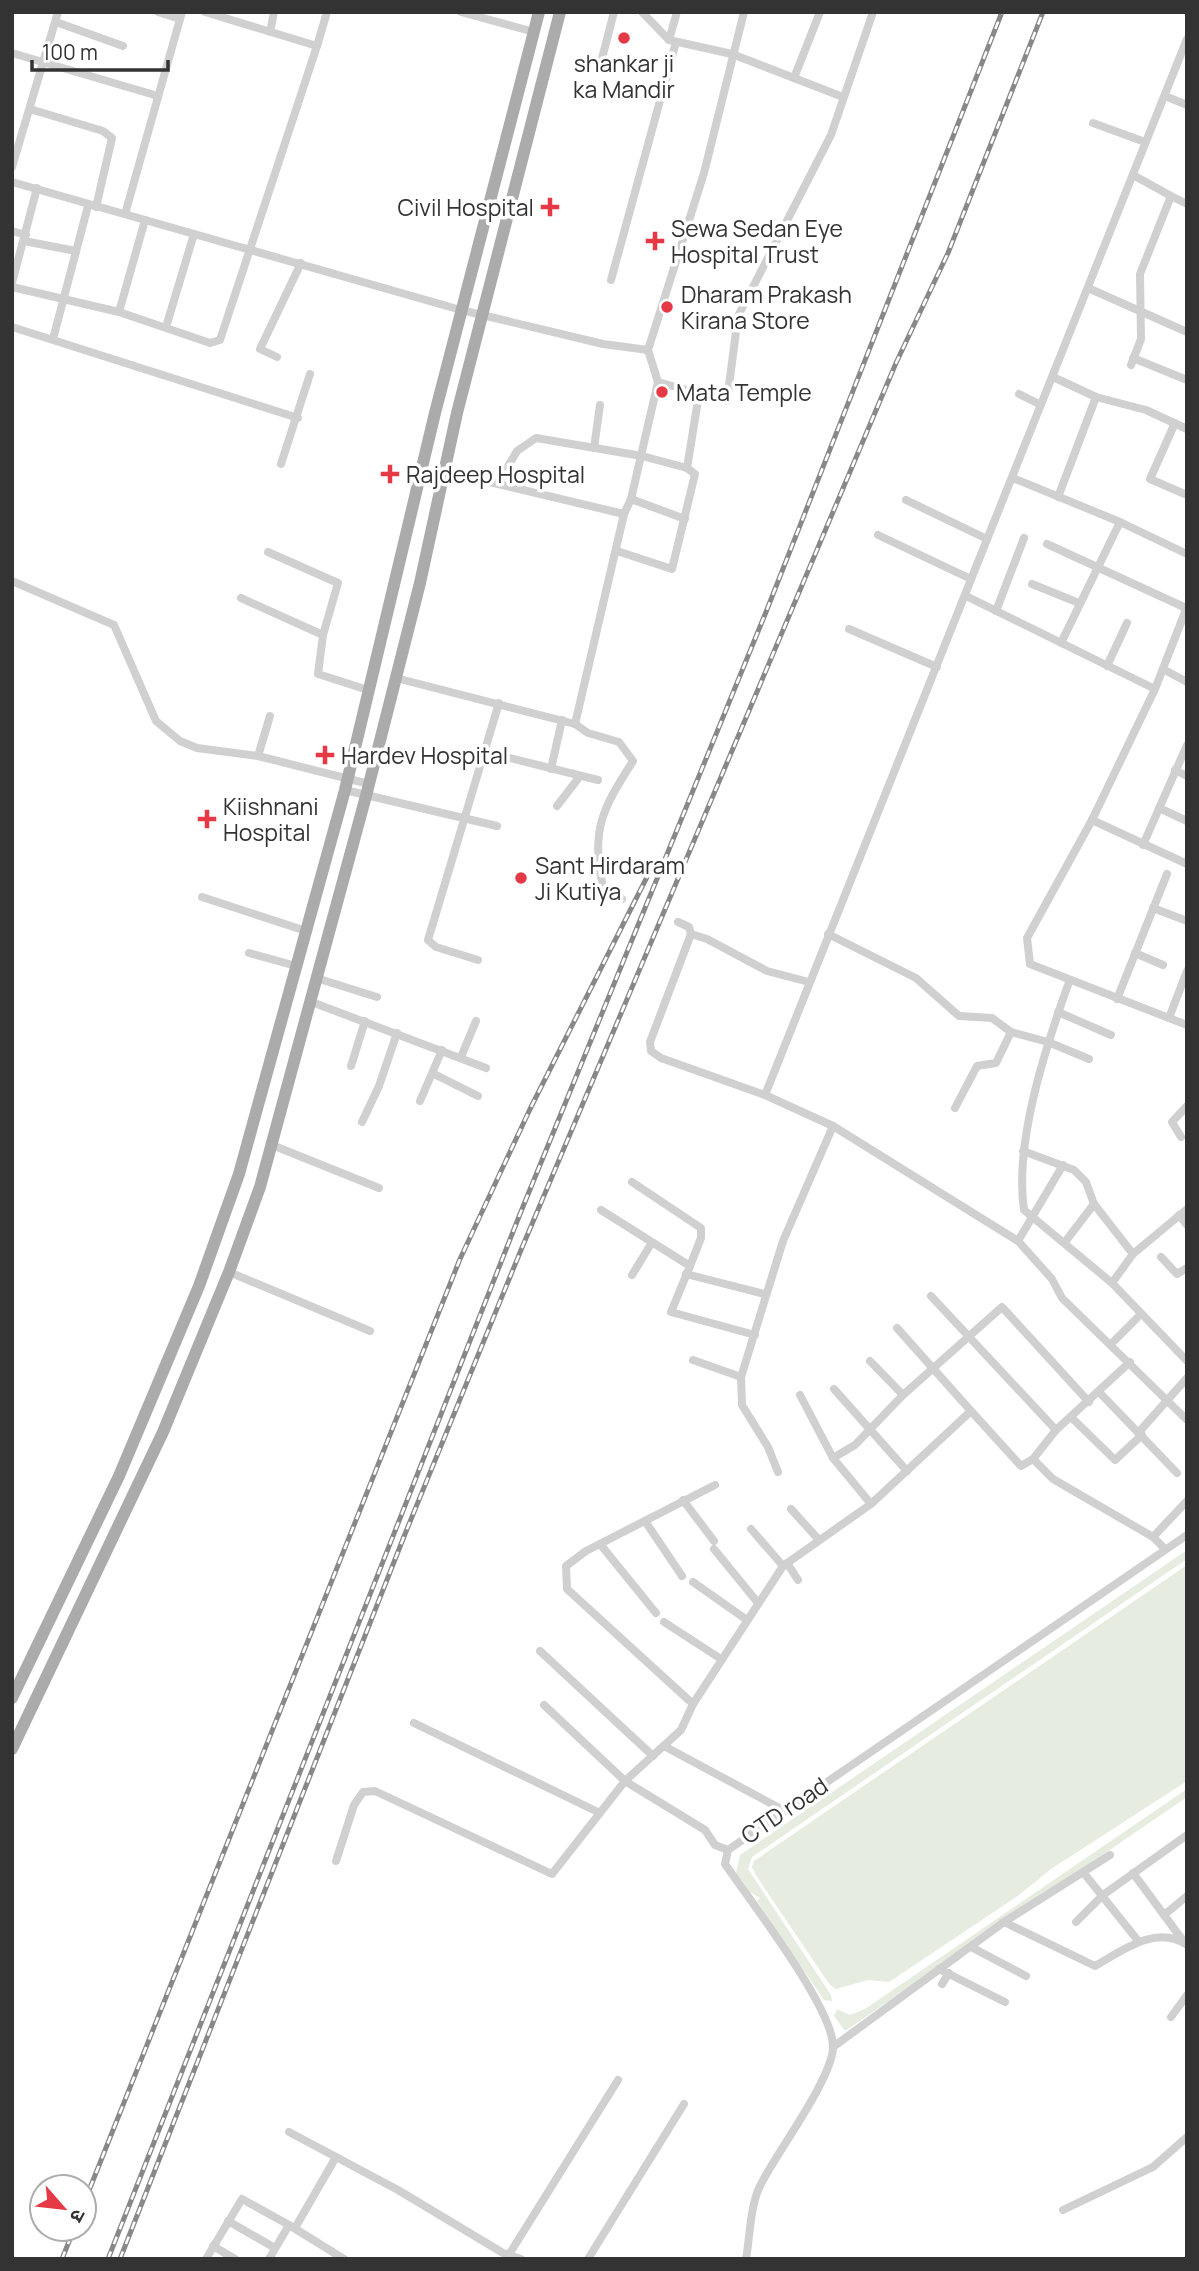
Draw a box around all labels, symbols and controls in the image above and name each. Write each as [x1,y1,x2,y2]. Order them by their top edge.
scale bar [32,28,168,72]
marker: shankar ji ka Mandir [616,30,632,46]
text: 100 m [42,38,98,66]
place label: shankar ji ka Mandir [573,47,675,105]
place label: Civil Hospital [397,191,534,223]
marker: Civil Hospital [540,197,560,217]
place label: Sewa Sedan Eye Hospital Trust [671,212,843,270]
marker: Sewa Sedan Eye Hospital Trust [645,231,665,251]
place label: Dharam Prakash Kirana Store [681,278,852,336]
marker: Dharam Prakash Kirana Store [659,299,675,315]
place label: Mata Temple [676,376,812,408]
marker: Mata Temple [654,384,670,400]
place label: Rajdeep Hospital [406,458,585,490]
marker: Rajdeep Hospital [380,464,400,484]
place label: Hardev Hospital [341,739,508,771]
marker: Hardev Hospital [315,745,335,765]
place label: Kiishnani Hospital [223,790,319,848]
marker: Kiishnani Hospital [197,809,217,829]
place label: Sant Hirdaram Ji Kutiya [535,849,685,907]
marker: Sant Hirdaram Ji Kutiya [513,870,529,886]
street label: CTD road [734,1769,834,1851]
north arrow [28,2173,98,2243]
text: उ [64,2205,92,2228]

